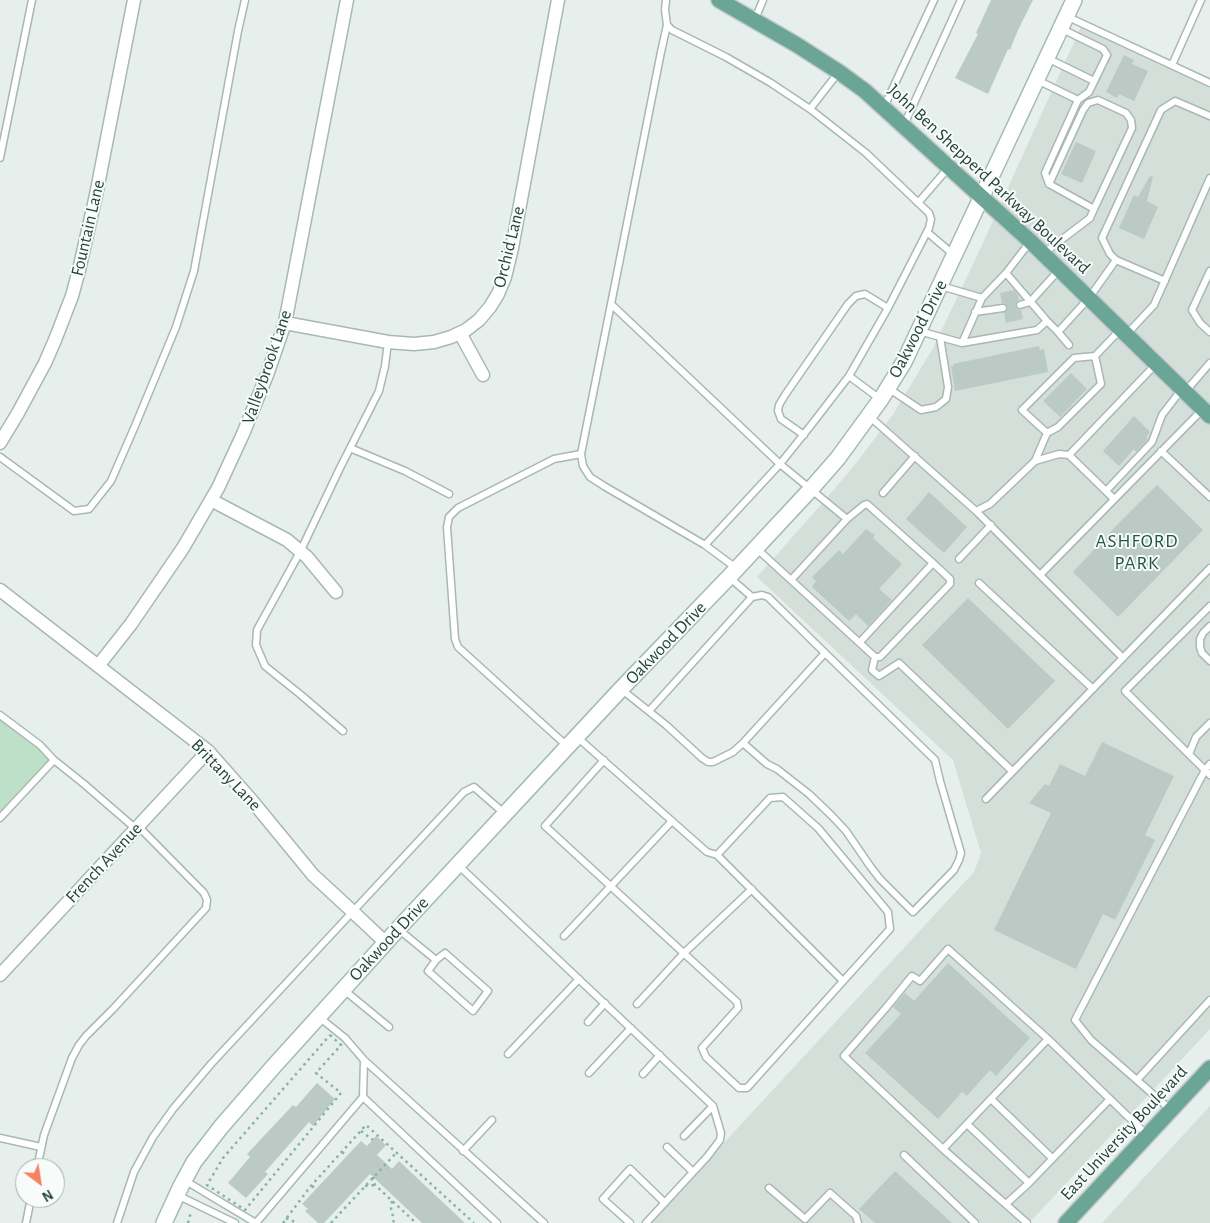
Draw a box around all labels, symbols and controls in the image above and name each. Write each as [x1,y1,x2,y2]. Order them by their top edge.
street label: John Ben Shepperd Parkway Boulevard [883,79,1095,279]
street label: Fountain Lane [66,178,110,278]
street label: Orchid Lane [488,204,530,290]
street label: Oakwood Drive [884,276,952,382]
street label: Valleybrook Lane [237,307,297,427]
district label: ASHFORD PARK [1095,530,1179,574]
street label: Oakwood Drive [621,597,711,689]
street label: Brittany Lane [186,734,266,816]
street label: French Avenue [61,818,147,908]
street label: Oakwood Drive [345,892,433,986]
street label: East University Boulevard [1056,1061,1192,1205]
north arrow [15,1158,65,1208]
text: N [39,1186,55,1204]

